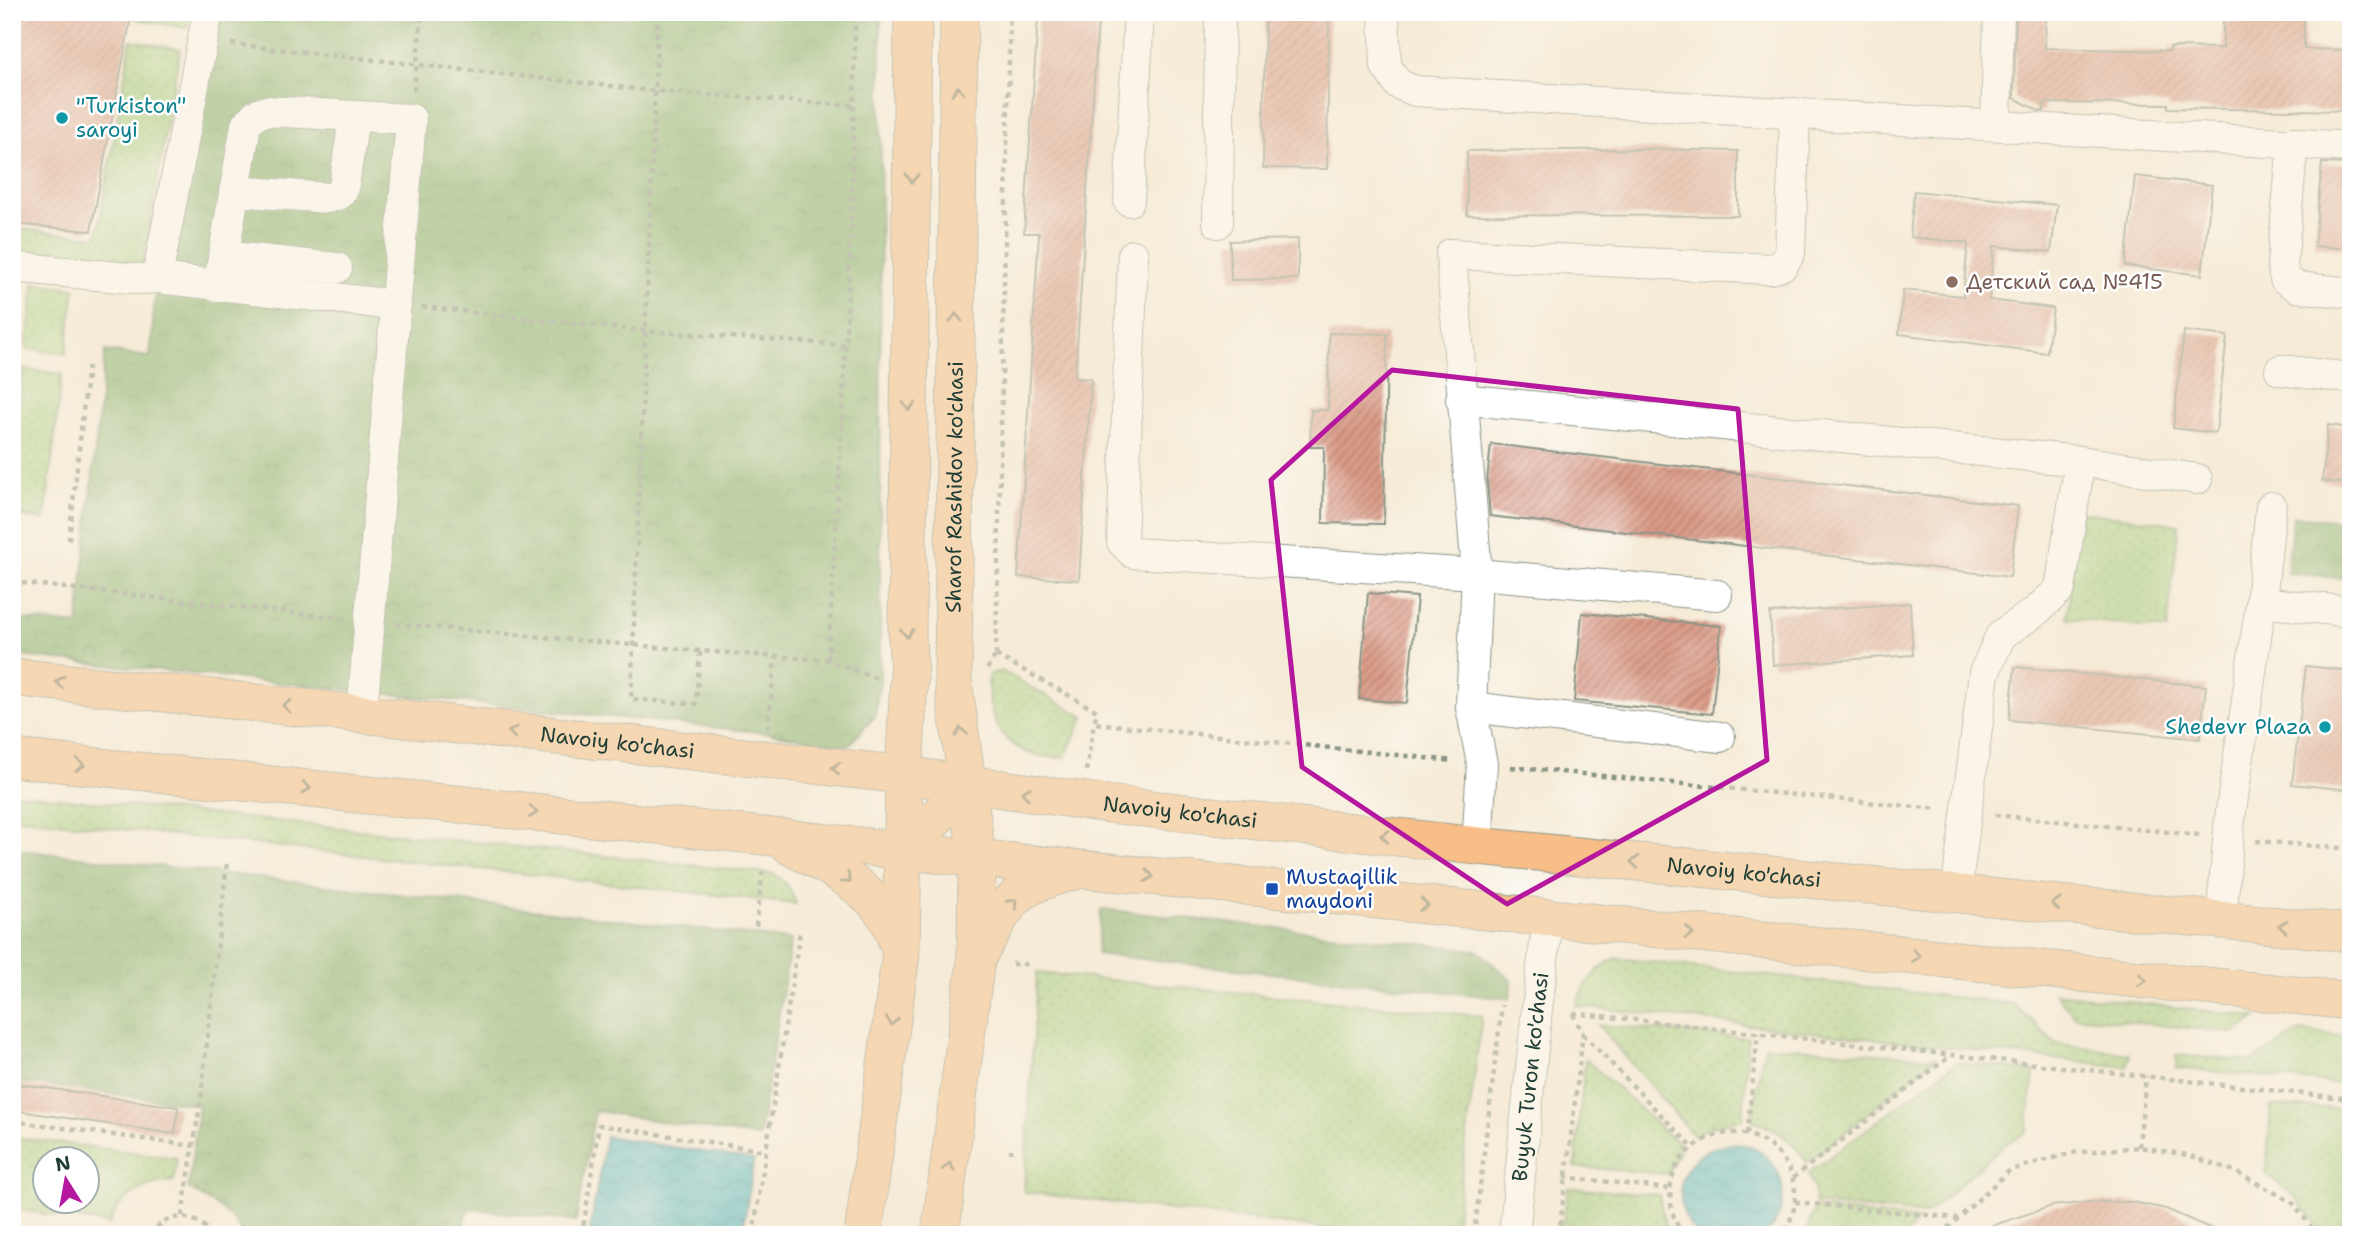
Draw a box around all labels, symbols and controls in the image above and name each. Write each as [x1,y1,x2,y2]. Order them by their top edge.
one-way arrow [950,85,966,96]
place label: "Turkiston" saroyi [76,92,186,144]
marker: "Turkiston" saroyi [54,110,70,126]
one-way arrow [904,174,920,184]
place label: Детский сад №415 [1966,268,2163,296]
marker: Детский сад №415 [1944,274,1960,290]
one-way arrow [948,313,964,323]
street label: Sharof Rashidov ko'chasi [940,361,970,613]
one-way arrow [901,401,917,412]
one-way arrow [899,629,915,639]
one-way arrow [55,675,66,690]
one-way arrow [281,699,292,714]
place label: Shedevr Plaza [2165,713,2311,741]
marker: Shedevr Plaza [2317,719,2333,735]
street label: Navoiy ko'chasi [539,720,696,765]
one-way arrow [507,725,518,740]
one-way arrow [953,727,968,738]
one-way arrow [75,757,86,772]
one-way arrow [830,761,842,776]
one-way arrow [301,781,312,796]
one-way arrow [1020,785,1032,800]
street label: Navoiy ko'chasi [1101,790,1259,835]
one-way arrow [528,804,539,819]
one-way arrow [1379,828,1390,843]
street label: Navoiy ko'chasi [1665,851,1822,894]
one-way arrow [1629,855,1640,870]
place label: Mustaqillik maydoni [1286,863,1398,915]
one-way arrow [1143,868,1154,883]
one-way arrow [839,871,852,883]
marker: Mustaqillik maydoni [1264,881,1280,897]
one-way arrow [1418,897,1429,912]
one-way arrow [2051,897,2062,912]
one-way arrow [1004,898,1017,911]
one-way arrow [2277,919,2288,934]
one-way arrow [1684,925,1695,940]
one-way arrow [1911,948,1922,963]
street label: Buyuk Turon ko'chasi [1506,971,1555,1183]
one-way arrow [2136,972,2148,987]
one-way arrow [885,1015,900,1027]
north arrow [32,1146,102,1216]
text: N [53,1150,73,1178]
one-way arrow [941,1161,956,1173]

